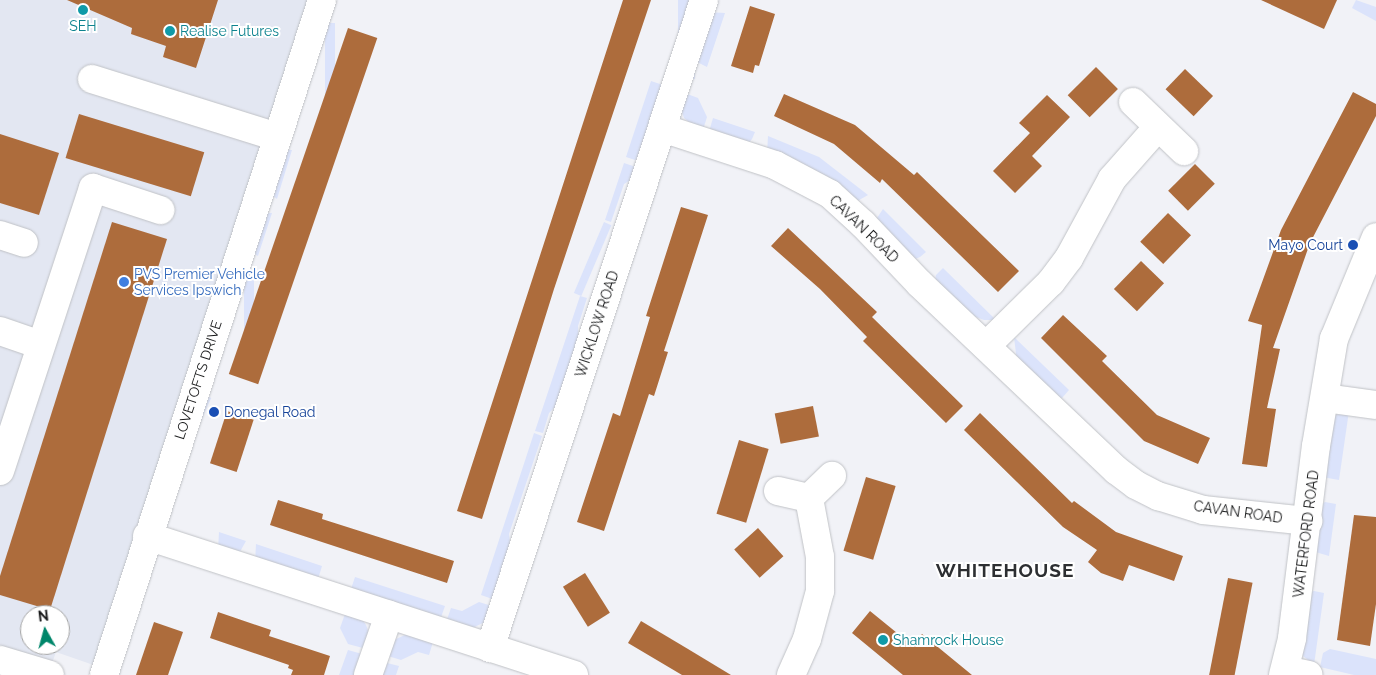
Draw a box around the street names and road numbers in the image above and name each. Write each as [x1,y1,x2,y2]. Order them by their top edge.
street label: CAVAN ROAD [826,192,902,266]
street label: WICKLOW ROAD [572,268,622,380]
street label: LOVETOFTS DRIVE [171,318,225,442]
street label: WATERFORD ROAD [1290,469,1322,599]
street label: CAVAN ROAD [1193,497,1283,527]

